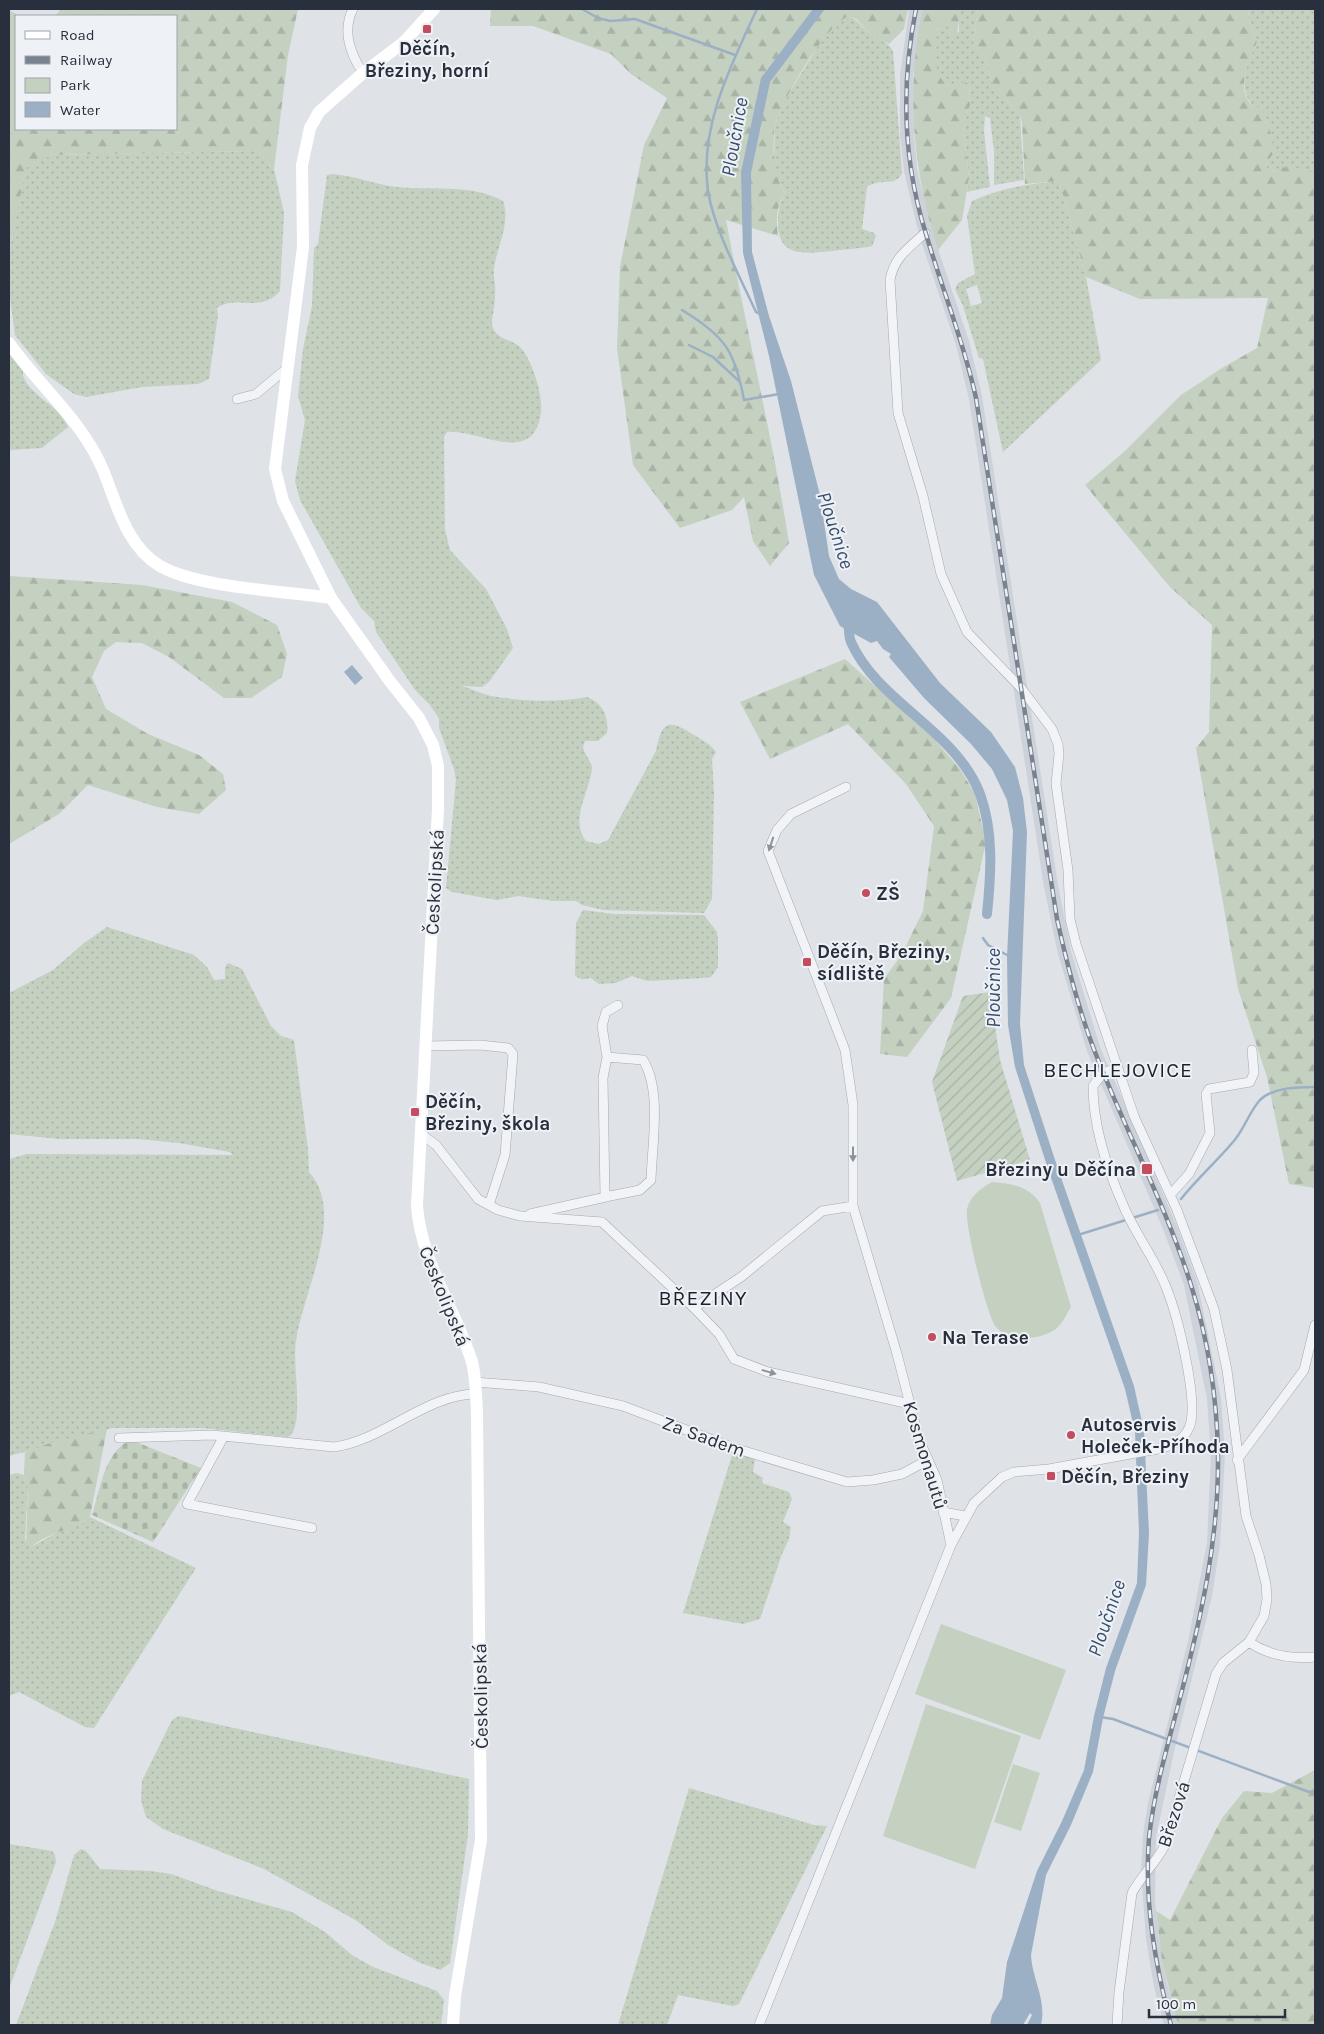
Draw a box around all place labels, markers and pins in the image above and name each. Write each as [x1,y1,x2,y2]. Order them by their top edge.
marker: Děčín, Březiny, horní [421,23,433,35]
place label: Děčín, Březiny, horní [365,38,490,82]
place label: ZŠ [876,880,900,905]
marker: ZŠ [860,887,872,899]
place label: Děčín, Březiny, sídliště [817,941,950,985]
marker: Děčín, Březiny, sídliště [801,956,813,968]
place label: Děčín, Březiny, škola [425,1091,550,1135]
marker: Děčín, Březiny, škola [409,1106,421,1118]
place label: Březiny u Děčína [985,1159,1136,1181]
marker: Březiny u Děčína [1140,1162,1154,1176]
place label: Na Terase [942,1327,1029,1349]
marker: Na Terase [926,1331,938,1343]
place label: Autoservis Holeček-Příhoda [1081,1414,1230,1458]
marker: Autoservis Holeček-Příhoda [1065,1429,1077,1441]
place label: Děčín, Březiny [1061,1466,1189,1488]
marker: Děčín, Březiny [1045,1470,1057,1482]

